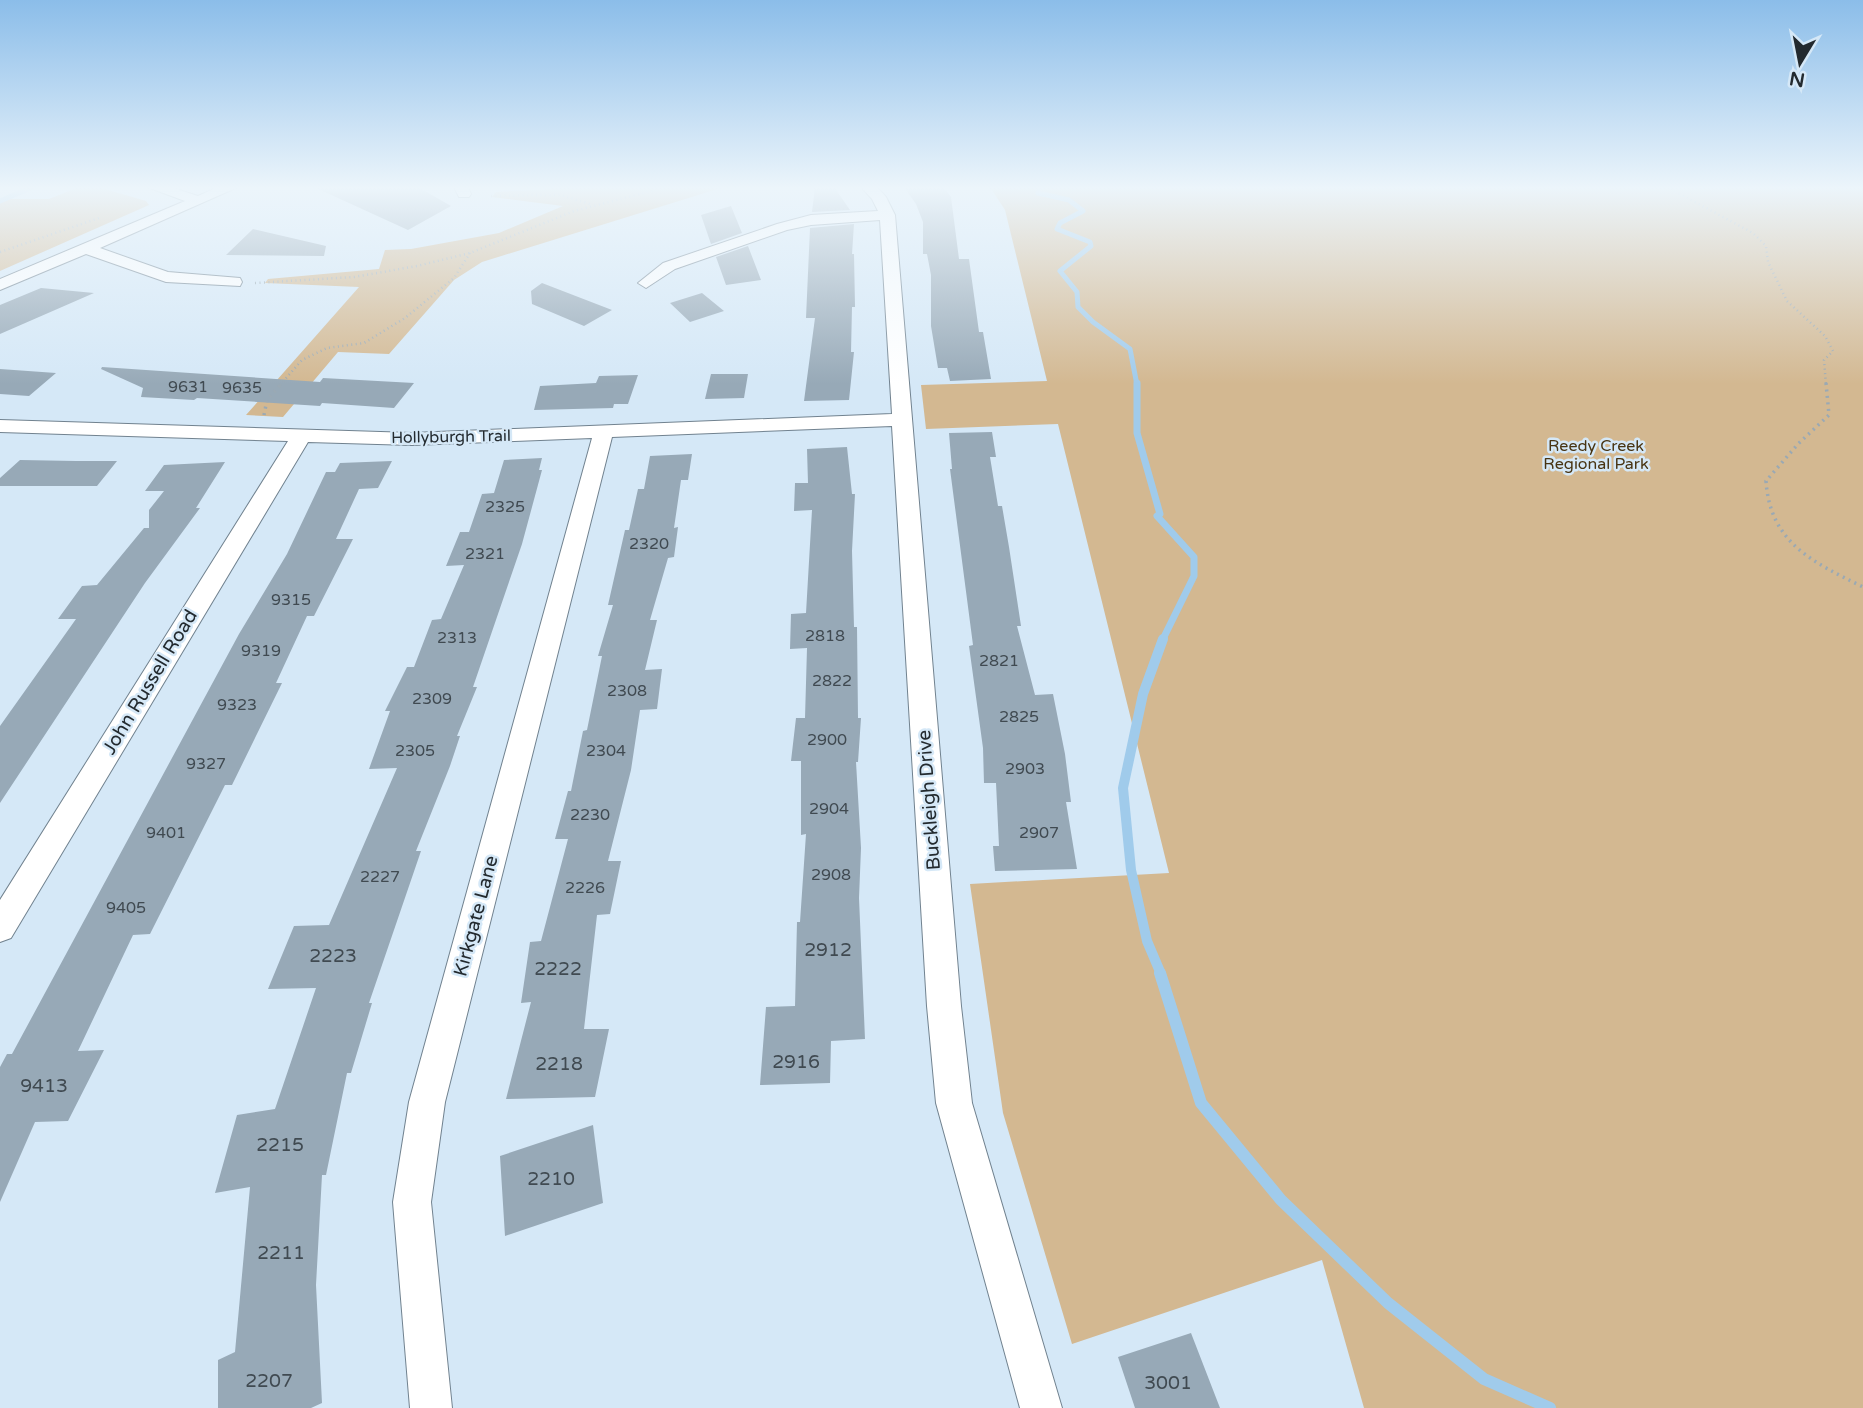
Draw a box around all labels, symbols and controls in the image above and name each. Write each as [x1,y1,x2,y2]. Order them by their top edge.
north arrow [1765,28,1835,98]
text: N [1788,67,1807,91]
house number: 9631 [168,377,208,397]
house number: 9635 [222,378,262,398]
street label: Hollyburgh Trail [391,426,511,448]
park label: Reedy Creek Regional Park [1543,436,1649,474]
house number: 2325 [485,497,525,517]
house number: 2320 [629,534,669,554]
house number: 2321 [465,544,505,564]
house number: 9315 [271,590,311,610]
street label: John Russell Road [98,606,202,758]
house number: 2818 [805,626,845,646]
house number: 2313 [437,628,477,648]
house number: 9319 [241,641,281,661]
house number: 2821 [979,651,1019,671]
house number: 2822 [812,671,852,691]
house number: 2308 [607,681,647,701]
house number: 2309 [412,689,452,709]
house number: 9323 [217,695,257,715]
house number: 2825 [999,707,1039,727]
street label: Buckleigh Drive [913,729,945,871]
house number: 2900 [807,730,847,750]
house number: 2305 [395,741,435,761]
house number: 2304 [586,741,626,761]
house number: 9327 [186,754,226,774]
house number: 2903 [1005,759,1045,779]
house number: 2904 [809,799,849,819]
house number: 2230 [570,805,610,825]
house number: 9401 [146,823,186,843]
house number: 2907 [1019,823,1059,843]
street label: Kirkgate Lane [449,853,503,979]
house number: 2908 [811,865,851,885]
house number: 2227 [360,867,400,887]
house number: 2226 [565,878,605,898]
house number: 9405 [106,898,146,918]
house number: 2912 [804,939,852,961]
house number: 2223 [309,945,357,967]
house number: 2222 [534,958,582,980]
house number: 2916 [772,1051,820,1073]
house number: 2218 [535,1053,583,1075]
house number: 9413 [20,1075,68,1097]
house number: 2215 [256,1134,304,1156]
house number: 2210 [527,1168,575,1190]
house number: 2211 [257,1242,305,1264]
house number: 2207 [245,1370,293,1392]
house number: 3001 [1144,1372,1192,1394]

